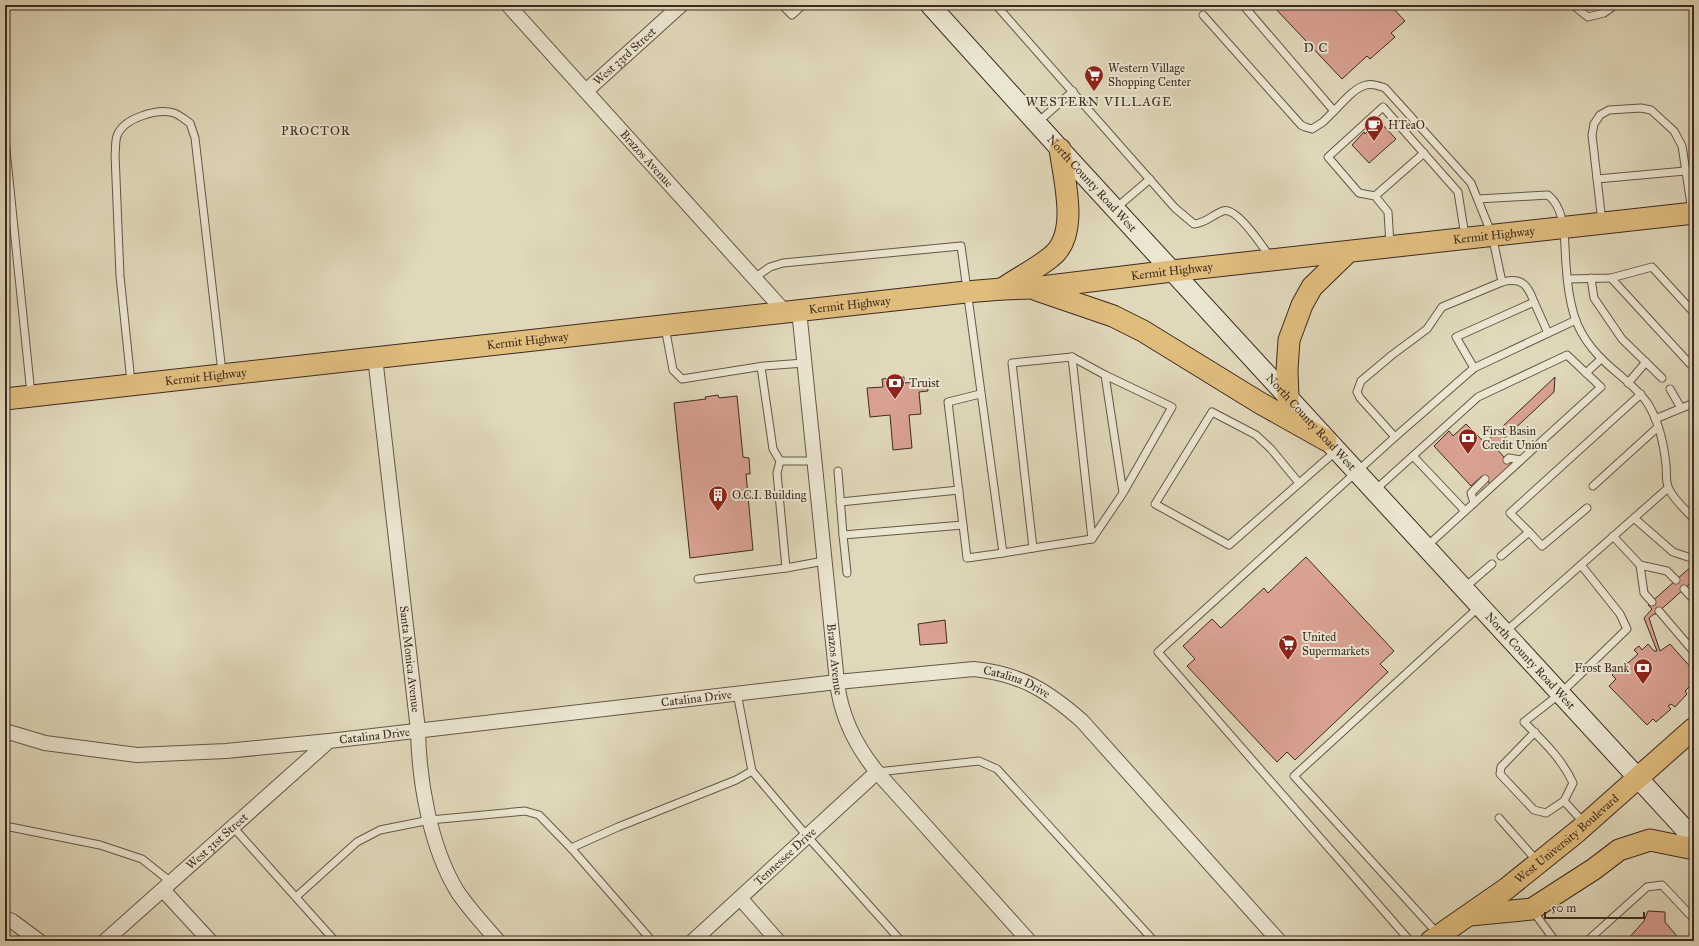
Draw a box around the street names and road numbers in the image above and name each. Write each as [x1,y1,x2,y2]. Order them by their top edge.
street label: West 33rd Street [590,24,659,88]
street label: Brazos Avenue [617,127,676,190]
street label: North County Road West [1044,132,1140,235]
street label: Kermit Highway [1452,224,1536,247]
street label: Kermit Highway [1130,259,1214,283]
street label: Kermit Highway [808,293,892,316]
street label: Kermit Highway [486,329,570,352]
street label: Kermit Highway [164,365,248,388]
street label: North County Road West [1263,371,1359,474]
street label: Santa Monica Avenue [397,605,423,713]
street label: North County Road West [1482,609,1579,713]
street label: Brazos Avenue [824,623,846,696]
street label: Catalina Drive [982,663,1053,701]
street label: Catalina Drive [660,687,733,709]
street label: Catalina Drive [338,725,411,747]
street label: West University Boulevard [1512,791,1621,886]
street label: West 31st Street [183,809,251,872]
street label: Tennessee Drive [751,824,819,888]

